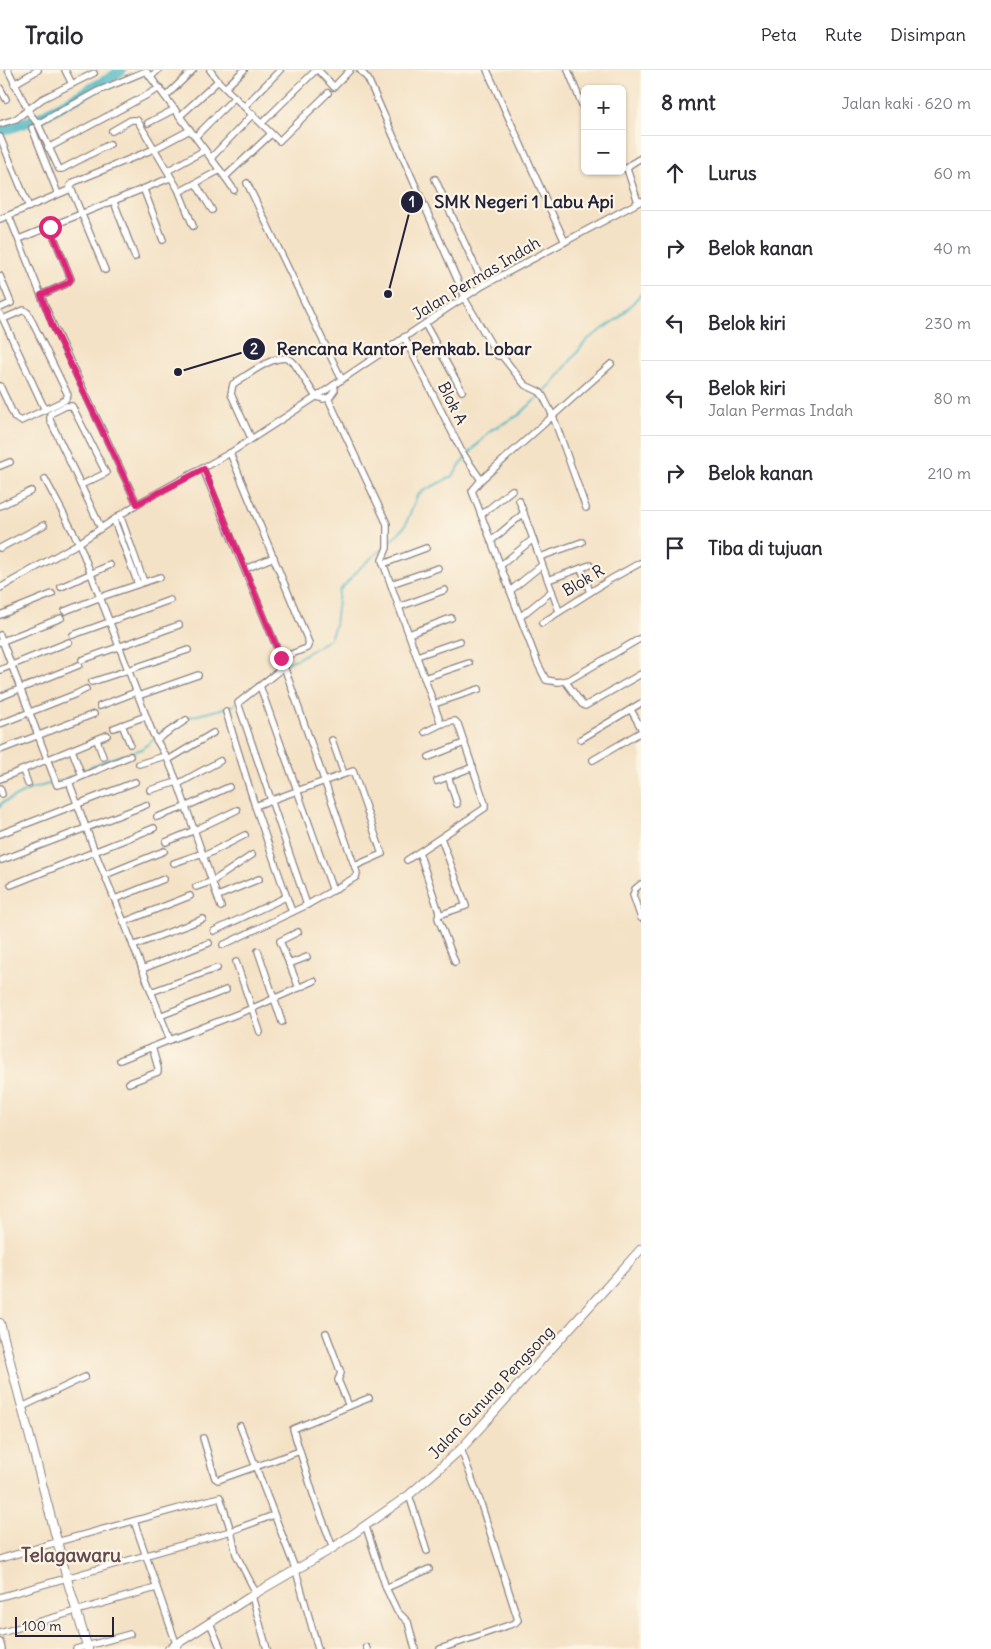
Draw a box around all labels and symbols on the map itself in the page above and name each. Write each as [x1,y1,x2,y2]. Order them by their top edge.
callout: SMK Negeri 1 Labu Api [399,185,624,218]
text: SMK Negeri 1 Labu Api [434,190,614,213]
text: 1 [409,192,415,211]
route start [39,216,62,239]
street label: Jalan Permas Indah [409,232,543,324]
callout: Rencana Kantor Pemkab. Lobar [242,332,542,365]
text: Rencana Kantor Pemkab. Lobar [277,337,532,360]
text: 2 [250,339,258,358]
street label: Blok A [434,378,472,428]
street label: Blok R [558,560,608,600]
route end [270,647,293,670]
street label: Jalan Gunung Pengsong [424,1321,558,1463]
district label: Telagawaru [21,1543,121,1567]
scale bar [15,1614,114,1637]

